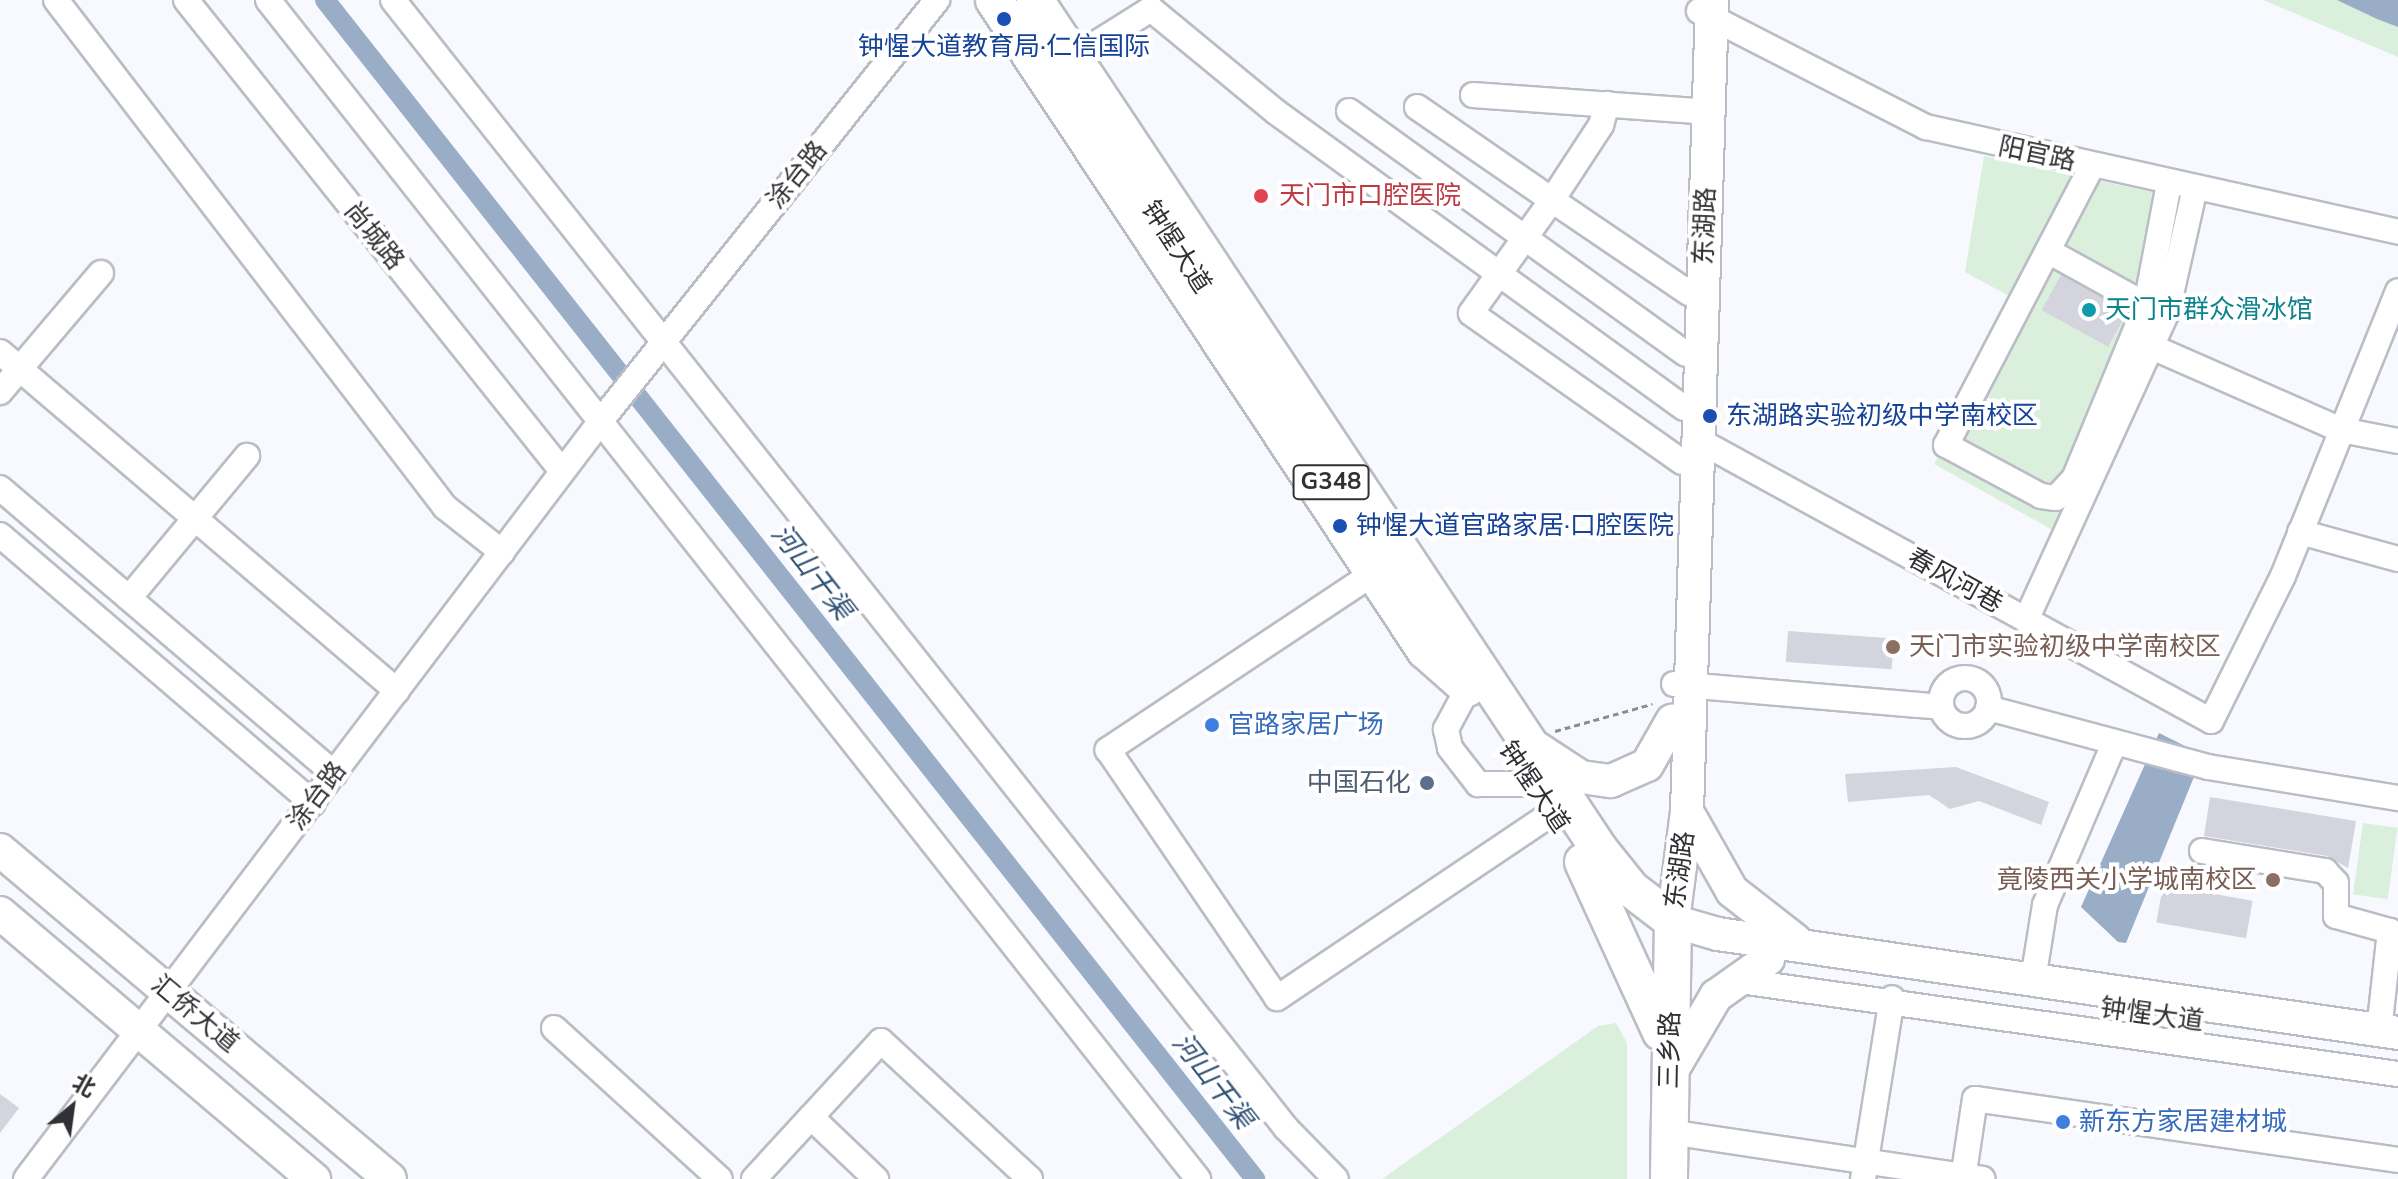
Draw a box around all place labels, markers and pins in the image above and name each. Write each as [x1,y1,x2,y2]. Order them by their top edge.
marker: 钟惺大道教育局·仁信国际 [995,10,1013,28]
place label: 钟惺大道教育局·仁信国际 [858,31,1150,63]
place label: 天门市口腔医院 [1279,180,1461,212]
marker: 天门市口腔医院 [1250,185,1272,207]
place label: 天门市群众滑冰馆 [2105,294,2313,326]
marker: 天门市群众滑冰馆 [2080,301,2098,319]
place label: 东湖路实验初级中学南校区 [1726,400,2038,432]
marker: 东湖路实验初级中学南校区 [1701,407,1719,425]
place label: 钟惺大道官路家居·口腔医院 [1356,510,1674,542]
marker: 钟惺大道官路家居·口腔医院 [1331,517,1349,535]
place label: 天门市实验初级中学南校区 [1909,631,2221,663]
marker: 天门市实验初级中学南校区 [1884,638,1902,656]
place label: 官路家居广场 [1228,709,1384,741]
marker: 官路家居广场 [1203,716,1221,734]
place label: 中国石化 [1307,767,1411,799]
marker: 中国石化 [1418,774,1436,792]
place label: 竟陵西关小学城南校区 [1997,864,2257,896]
marker: 竟陵西关小学城南校区 [2264,871,2282,889]
place label: 新东方家居建材城 [2079,1106,2287,1138]
marker: 新东方家居建材城 [2054,1113,2072,1131]

